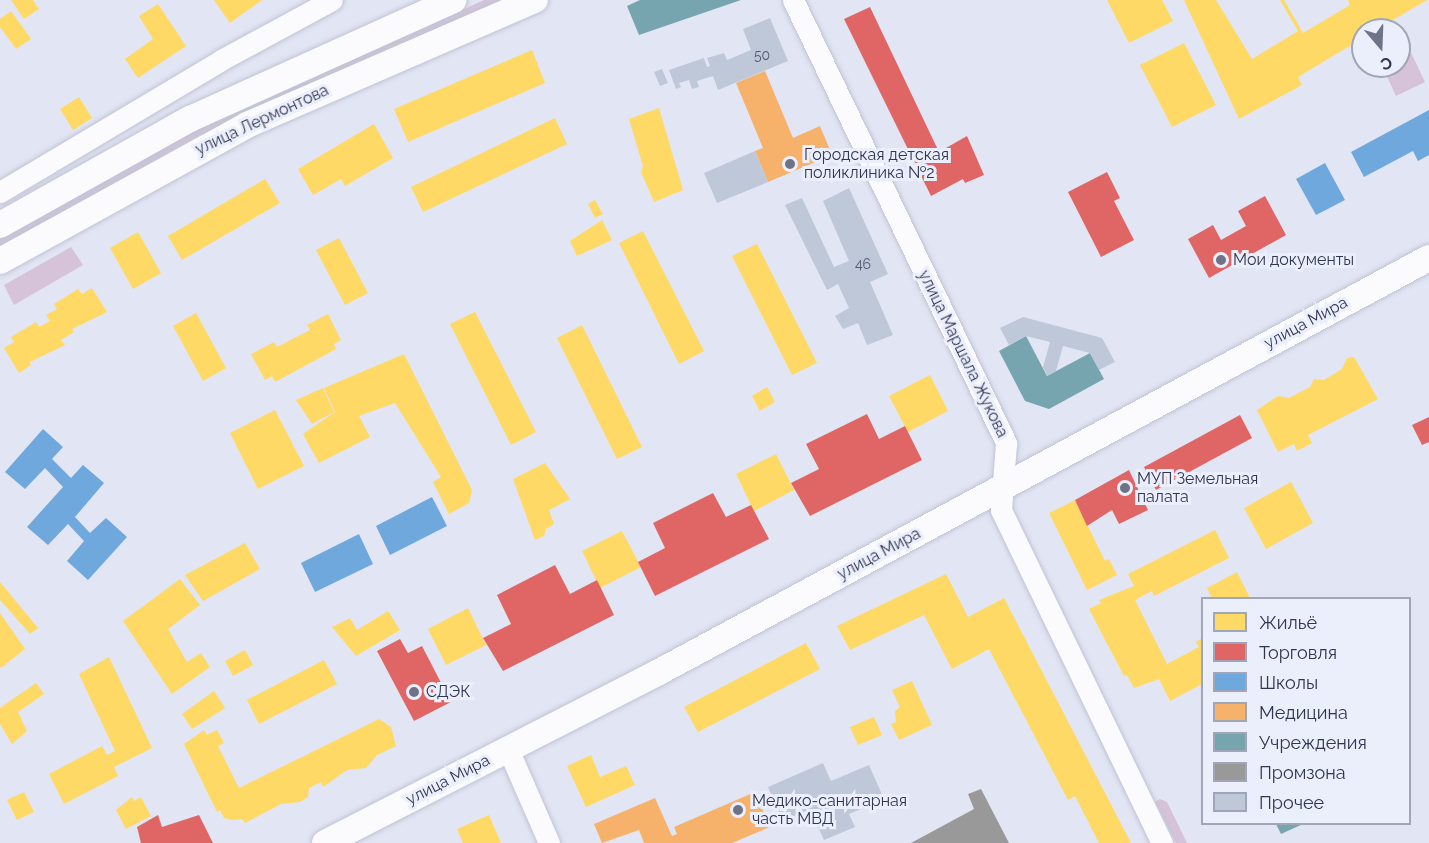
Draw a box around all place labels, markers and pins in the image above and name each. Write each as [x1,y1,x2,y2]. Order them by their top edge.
place label: Городская детская поликлиника №2 [804,145,949,183]
marker: Городская детская поликлиника №2 [781,155,799,173]
place label: Мои документы [1233,250,1354,270]
marker: Мои документы [1214,253,1228,267]
place label: МУП Земельная палата [1137,469,1258,507]
marker: МУП Земельная палата [1118,481,1132,495]
place label: СДЭК [426,682,470,702]
marker: СДЭК [407,685,421,699]
place label: Медико-санитарная часть МВД [752,791,907,829]
marker: Медико-санитарная часть МВД [729,801,747,819]

